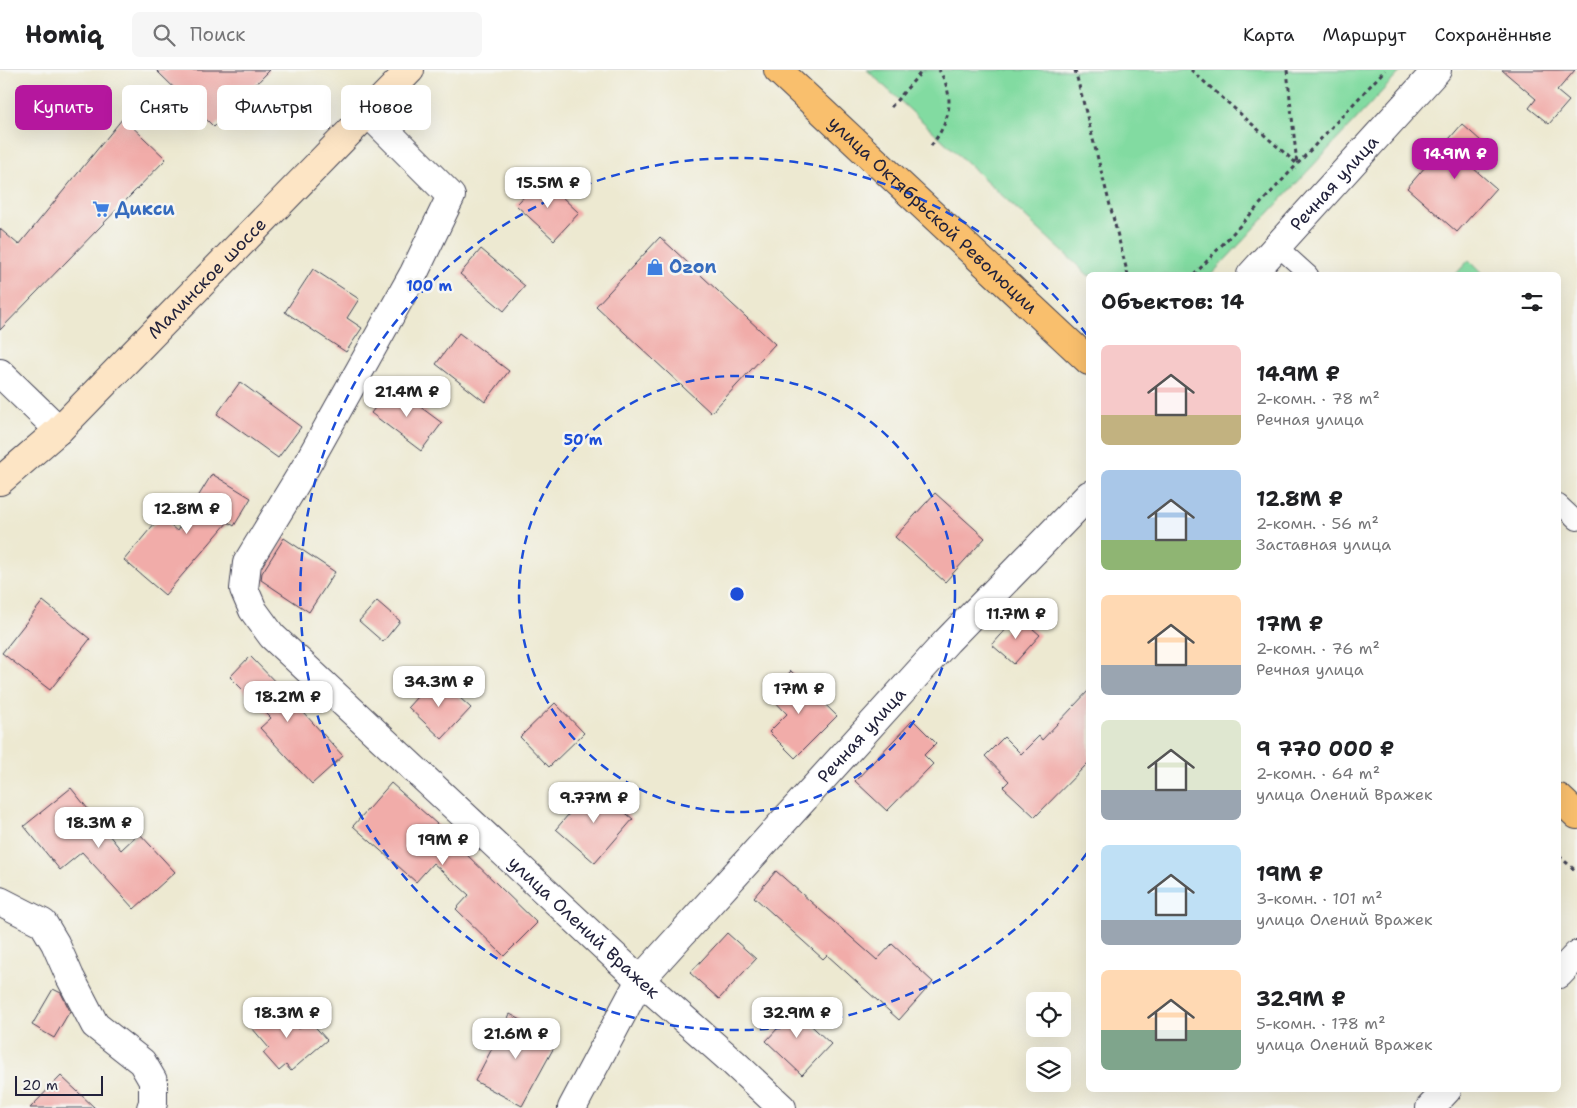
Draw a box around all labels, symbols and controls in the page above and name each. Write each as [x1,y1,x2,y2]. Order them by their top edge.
search box [132,12,482,57]
text: Homiq [25,19,102,51]
icon: search [150,21,178,49]
text: Поиск [190,22,245,47]
text: Карта [1243,23,1294,47]
text: Маршрут [1322,23,1406,47]
text: Сохранённые [1434,23,1552,47]
chip: Купить [15,85,112,130]
chip: Снять [122,85,207,130]
chip: Фильтры [217,85,331,130]
chip: Новое [341,85,431,130]
street label: улица Октябрьской Революции [823,111,1043,319]
street label: Речная улица [1285,130,1384,236]
pin: 14.9M ₽ [1409,138,1501,180]
text: 14.9M ₽ [1423,143,1487,164]
pin: 15.5M ₽ [502,166,594,209]
text: 15.5M ₽ [516,172,580,193]
place label: Дикси [115,197,175,221]
supermarket icon: Дикси [91,199,111,219]
street label: Малинское шоссе [142,212,272,344]
place label: Ozon [669,255,716,279]
shop icon: Ozon [645,257,665,277]
text: 100 m [406,276,452,296]
text: Объектов: 14 [1101,288,1244,316]
icon: filters [1518,288,1546,316]
text: 14.9M ₽ [1256,360,1340,388]
icon: home [1141,365,1201,425]
pin: 21.4M ₽ [361,376,453,418]
text: 21.4M ₽ [375,381,439,402]
text: 2-комн. · 78 m² [1256,388,1380,409]
text: Речная улица [1256,409,1364,430]
text: 50 m [564,430,603,450]
text: 12.8M ₽ [1256,485,1343,513]
icon: home [1141,490,1201,550]
pin: 12.8M ₽ [141,492,233,535]
text: 12.8M ₽ [154,498,220,519]
text: 2-комн. · 56 m² [1256,513,1379,534]
text: Заставная улица [1256,534,1391,555]
centre of rings [728,585,746,603]
pin: 11.7M ₽ [970,598,1062,640]
text: 11.7M ₽ [986,603,1046,624]
text: 17M ₽ [1256,610,1323,638]
icon: home [1141,615,1201,675]
text: 2-комн. · 76 m² [1256,638,1380,659]
text: Речная улица [1256,659,1364,680]
pin: 34.3M ₽ [393,666,485,708]
text: 34.3M ₽ [404,671,474,692]
pin: 17M ₽ [764,672,834,715]
text: 17M ₽ [773,678,825,699]
pin: 18.2M ₽ [242,680,334,723]
street label: Речная улица [812,682,911,788]
text: 18.2M ₽ [255,686,321,707]
text: 9 770 000 ₽ [1256,735,1395,763]
icon: home [1141,740,1201,800]
text: 2-комн. · 64 m² [1256,763,1380,784]
pin: 9.77M ₽ [548,782,640,824]
text: улица Олений Вражек [1256,784,1432,805]
text: 9.77M ₽ [560,787,628,808]
pin: 18.3M ₽ [53,806,145,849]
text: 18.3M ₽ [66,812,132,833]
pin: 19M ₽ [408,824,478,866]
text: 19M ₽ [417,829,469,850]
street label: улица Олений Вражек [503,851,665,1004]
text: 19M ₽ [1256,860,1323,888]
icon: home [1141,865,1201,925]
text: 3-комн. · 101 m² [1256,888,1383,909]
text: улица Олений Вражек [1256,909,1432,930]
text: 32.9M ₽ [1256,985,1346,1013]
icon: home [1141,990,1201,1050]
map controls [1026,992,1071,1092]
button: locate [1026,992,1071,1037]
pin: 18.3M ₽ [241,996,333,1039]
pin: 32.9M ₽ [751,996,843,1039]
text: 18.3M ₽ [254,1002,320,1023]
text: 32.9M ₽ [763,1002,831,1023]
text: 5-комн. · 178 m² [1256,1013,1386,1034]
pin: 21.6M ₽ [470,1018,562,1060]
text: 21.6M ₽ [483,1023,549,1044]
text: улица Олений Вражек [1256,1034,1432,1055]
button: layers [1026,1047,1071,1092]
scale bar [15,1073,102,1096]
text: 20 m [22,1076,58,1094]

